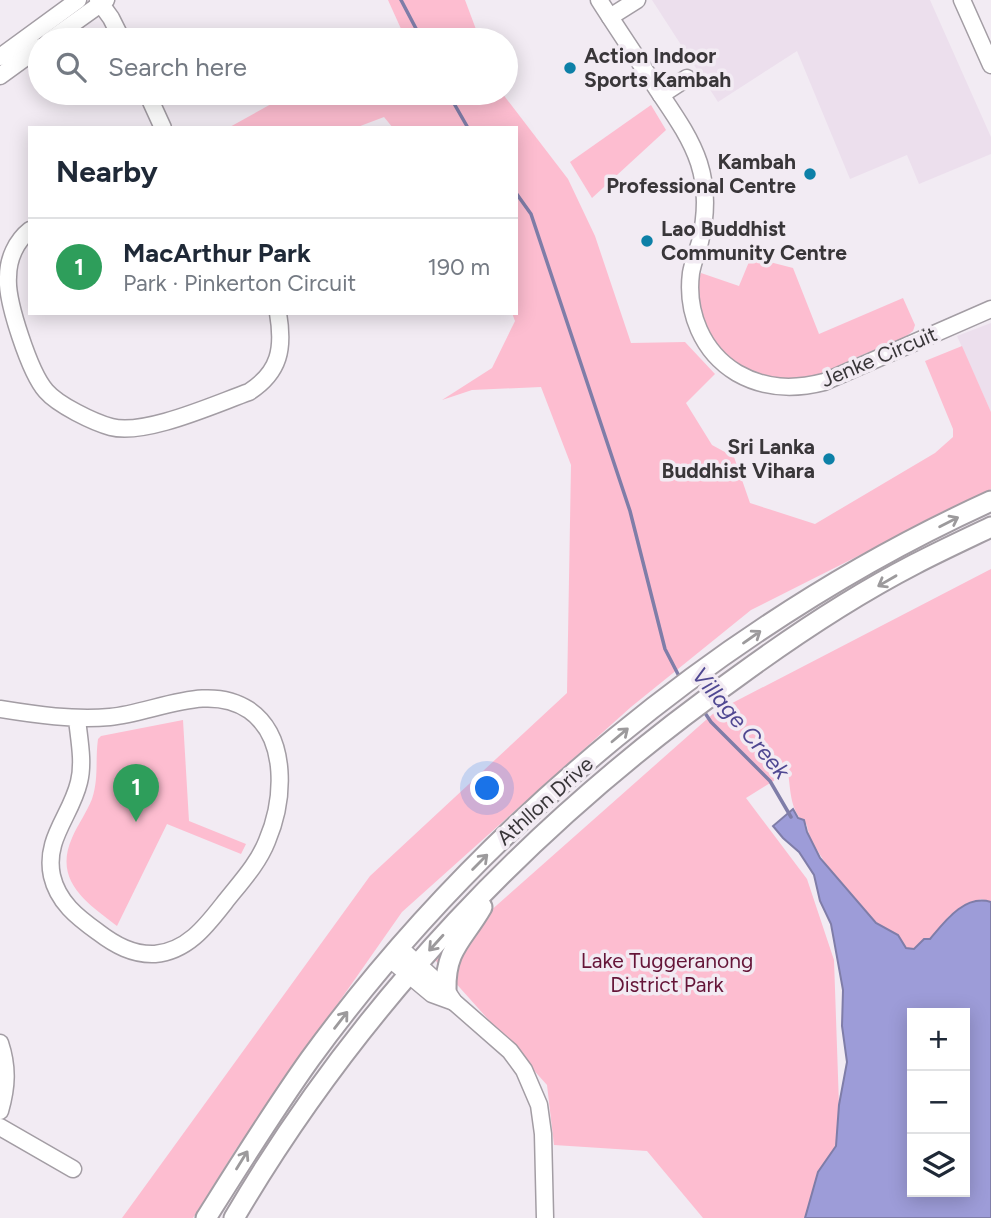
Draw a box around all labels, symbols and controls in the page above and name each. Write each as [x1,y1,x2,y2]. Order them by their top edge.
search box [28,28,518,105]
place label: Action Indoor Sports Kambah [584,43,731,92]
icon: search [52,48,90,86]
text: Search here [108,51,247,83]
marker: Action Indoor Sports Kambah [562,60,578,76]
place label: Kambah Professional Centre [606,149,796,198]
text: Nearby [56,153,158,190]
marker: Kambah Professional Centre [802,166,818,182]
place label: Lao Buddhist Community Centre [661,216,847,265]
marker: Lao Buddhist Community Centre [639,233,655,249]
text: MacArthur Park [123,237,311,269]
text: 1 [74,253,84,281]
text: 190 m [427,253,490,281]
text: Park · Pinkerton Circuit [123,269,356,297]
street label: Jenke Circuit [817,321,941,392]
place label: Sri Lanka Buddhist Vihara [662,434,815,483]
marker: Sri Lanka Buddhist Vihara [821,451,837,467]
one-way arrow [938,515,959,529]
one-way arrow [877,574,897,588]
one-way arrow [742,630,761,644]
water label: Village Creek [686,661,796,785]
one-way arrow [610,727,628,743]
street label: Athllon Drive [491,751,598,850]
pin: 1 [113,764,159,822]
your location [470,771,504,805]
one-way arrow [471,854,488,871]
one-way arrow [428,934,444,952]
park label: Lake Tuggeranong District Park [581,948,753,997]
map controls [907,1008,970,1197]
button: + [907,1008,970,1071]
one-way arrow [333,1012,348,1030]
button: − [907,1071,970,1134]
button: layers [907,1134,970,1197]
one-way arrow [235,1151,250,1170]

